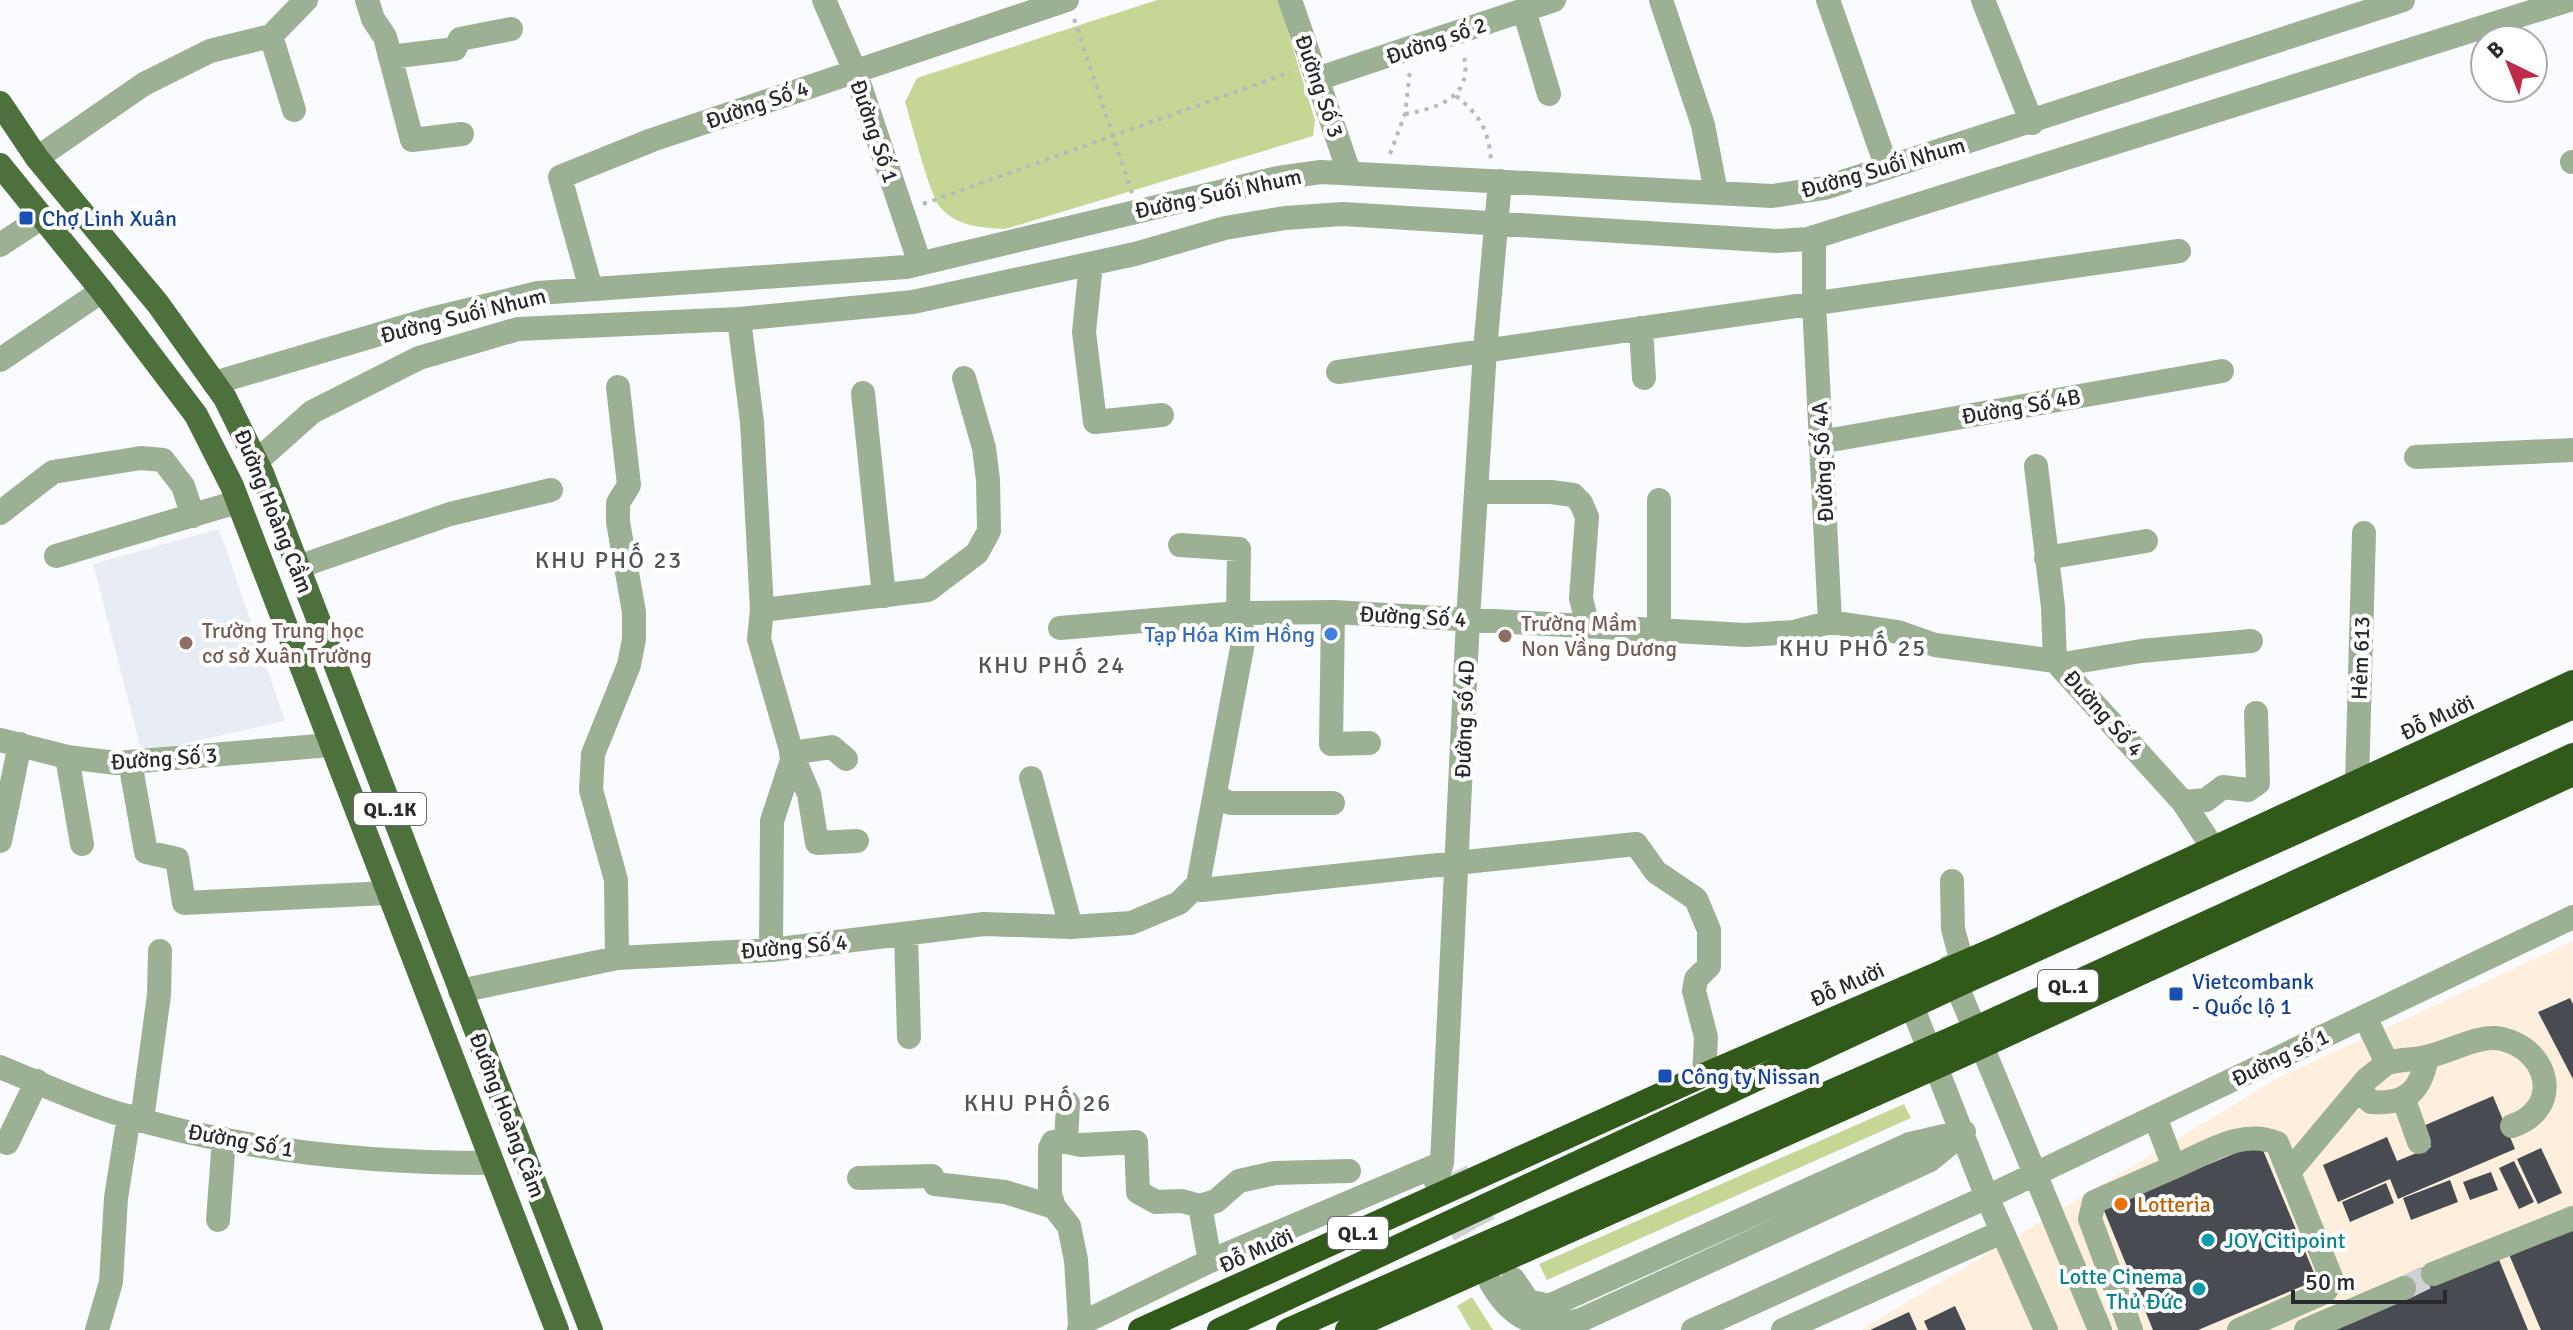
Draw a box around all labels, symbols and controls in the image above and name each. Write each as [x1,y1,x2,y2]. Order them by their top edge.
street label: Đường số 2 [1382,11,1490,70]
north arrow [2469,24,2549,104]
street label: Đường Số 3 [1289,31,1350,141]
text: B [2482,35,2510,64]
street label: Đường Số 4 [702,74,812,135]
street label: Đường Số 1 [844,76,905,186]
street label: Đường Suối Nhum [1798,131,1968,204]
street label: Đường Suối Nhum [1132,163,1304,224]
place label: Chợ Linh Xuân [42,205,177,232]
marker: Chợ Linh Xuân [17,209,35,227]
street label: Đường Suối Nhum [378,282,549,349]
street label: Đường Số 4B [1959,383,2083,430]
street label: Đường Số 4A [1806,401,1839,523]
street label: Đường Hoàng Cầm [228,425,319,597]
district label: KHU PHỐ 23 [535,542,683,575]
street label: Đường Số 4 [1359,600,1467,633]
place label: Trường Mầm Non Vầng Dương [1521,610,1677,662]
street label: Hẻm 613 [2346,616,2375,700]
place label: Trường Trung học cơ sở Xuân Trường [202,617,372,669]
place label: Tạp Hóa Kim Hồng [1145,621,1315,648]
marker: Tạp Hóa Kim Hồng [1322,625,1340,643]
marker: Trường Mầm Non Vầng Dương [1496,627,1514,645]
district label: KHU PHỐ 25 [1779,630,1927,663]
marker: Trường Trung học cơ sở Xuân Trường [177,634,195,652]
district label: KHU PHỐ 24 [978,647,1126,680]
street label: Đường số 4D [1449,659,1480,779]
street label: Đường Số 4 [2058,665,2150,762]
street label: Đỗ Mười [2396,689,2478,746]
street label: Đường Số 3 [110,741,218,776]
road number: QL.1K [354,793,426,825]
street label: Đường Số 4 [740,928,849,965]
street label: Đỗ Mười [1806,956,1889,1013]
place label: Vietcombank - Quốc lộ 1 [2192,968,2314,1020]
road number: QL.1 [2038,970,2098,1002]
marker: Vietcombank - Quốc lộ 1 [2167,985,2185,1003]
street label: Đường số 1 [2227,1022,2333,1092]
street label: Đường Hoàng Cầm [464,1029,551,1201]
place label: Công ty Nissan [1681,1063,1820,1090]
marker: Công ty Nissan [1656,1067,1674,1085]
district label: KHU PHỐ 26 [964,1085,1112,1118]
street label: Đường Số 1 [186,1118,296,1163]
place label: Lotteria [2137,1191,2211,1218]
marker: Lotteria [2112,1195,2130,1213]
road number: QL.1 [1328,1217,1388,1249]
street label: Đỗ Mười [1215,1222,1298,1279]
place label: JOY Citipoint [2224,1227,2346,1254]
marker: JOY Citipoint [2199,1231,2217,1249]
scale bar [2293,1254,2445,1304]
place label: Lotte Cinema Thủ Đức [2059,1263,2183,1315]
text: 50 m [2305,1267,2355,1297]
marker: Lotte Cinema Thủ Đức [2190,1280,2208,1298]

